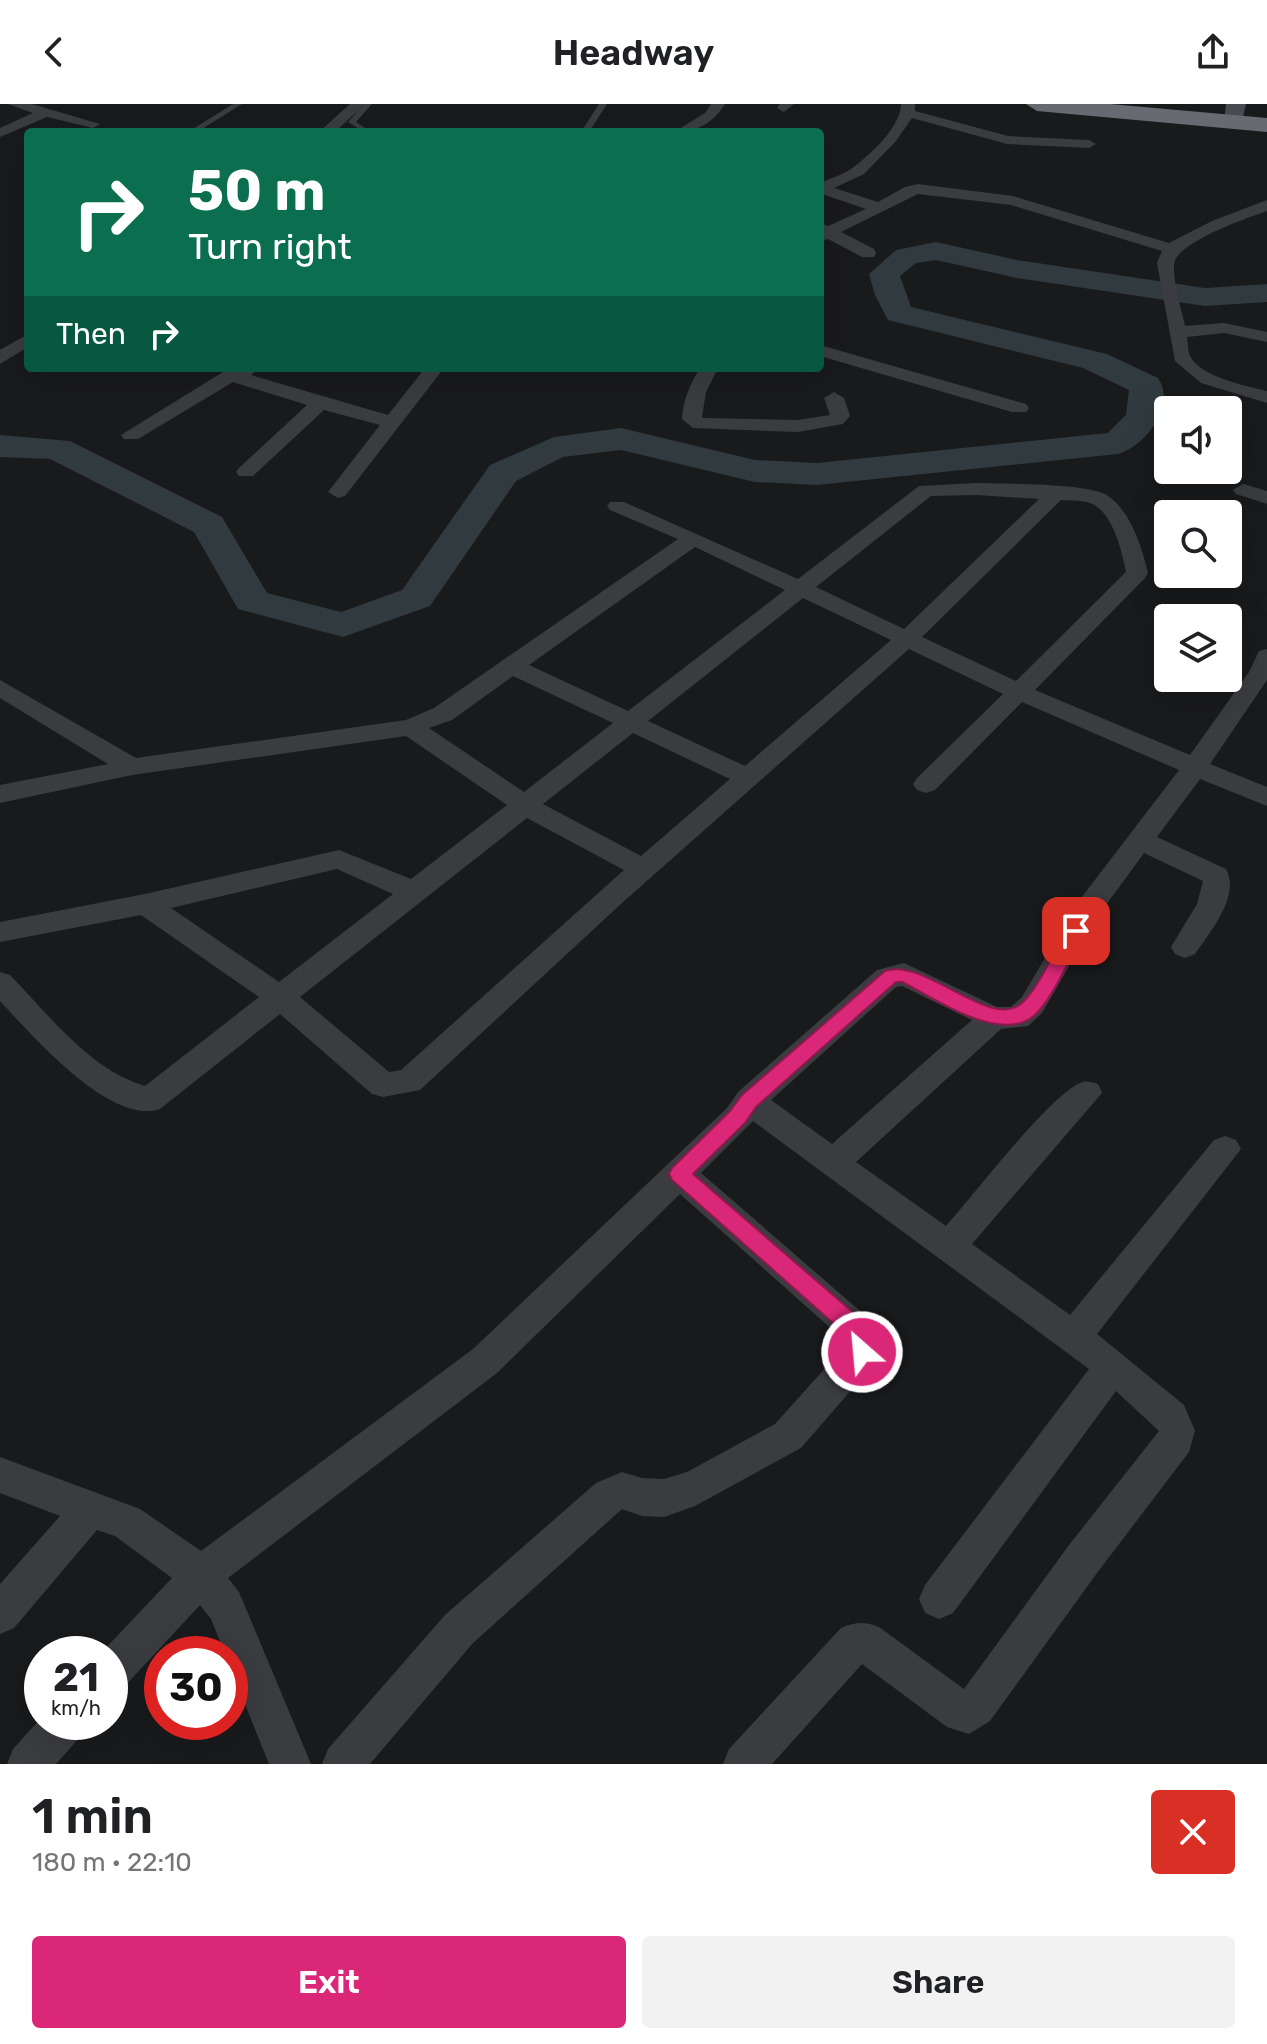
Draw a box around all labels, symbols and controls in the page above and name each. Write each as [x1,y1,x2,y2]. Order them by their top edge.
icon: back [32,30,76,74]
icon: share [1191,30,1235,74]
text: Headway [553,31,714,74]
text: 50 m [188,158,325,224]
icon: right [56,160,160,264]
text: Turn right [188,225,352,268]
icon: right [142,312,186,356]
text: Then [56,316,126,352]
map controls [1154,396,1242,692]
button: sound [1154,396,1242,484]
button: search [1154,500,1242,588]
button: layers [1154,604,1242,692]
pin [1042,897,1110,965]
icon: arrive [1054,909,1098,953]
position arrow [820,1310,904,1394]
speed limit sign: 30 [144,1636,248,1740]
text: 21 [53,1654,99,1701]
text: km/h [51,1696,101,1720]
text: 1 min [32,1788,153,1845]
button: close [1151,1790,1235,1874]
text: 180 m · 22:10 [32,1847,192,1878]
button: Exit [32,1936,626,2028]
button: Share [642,1936,1235,2028]

